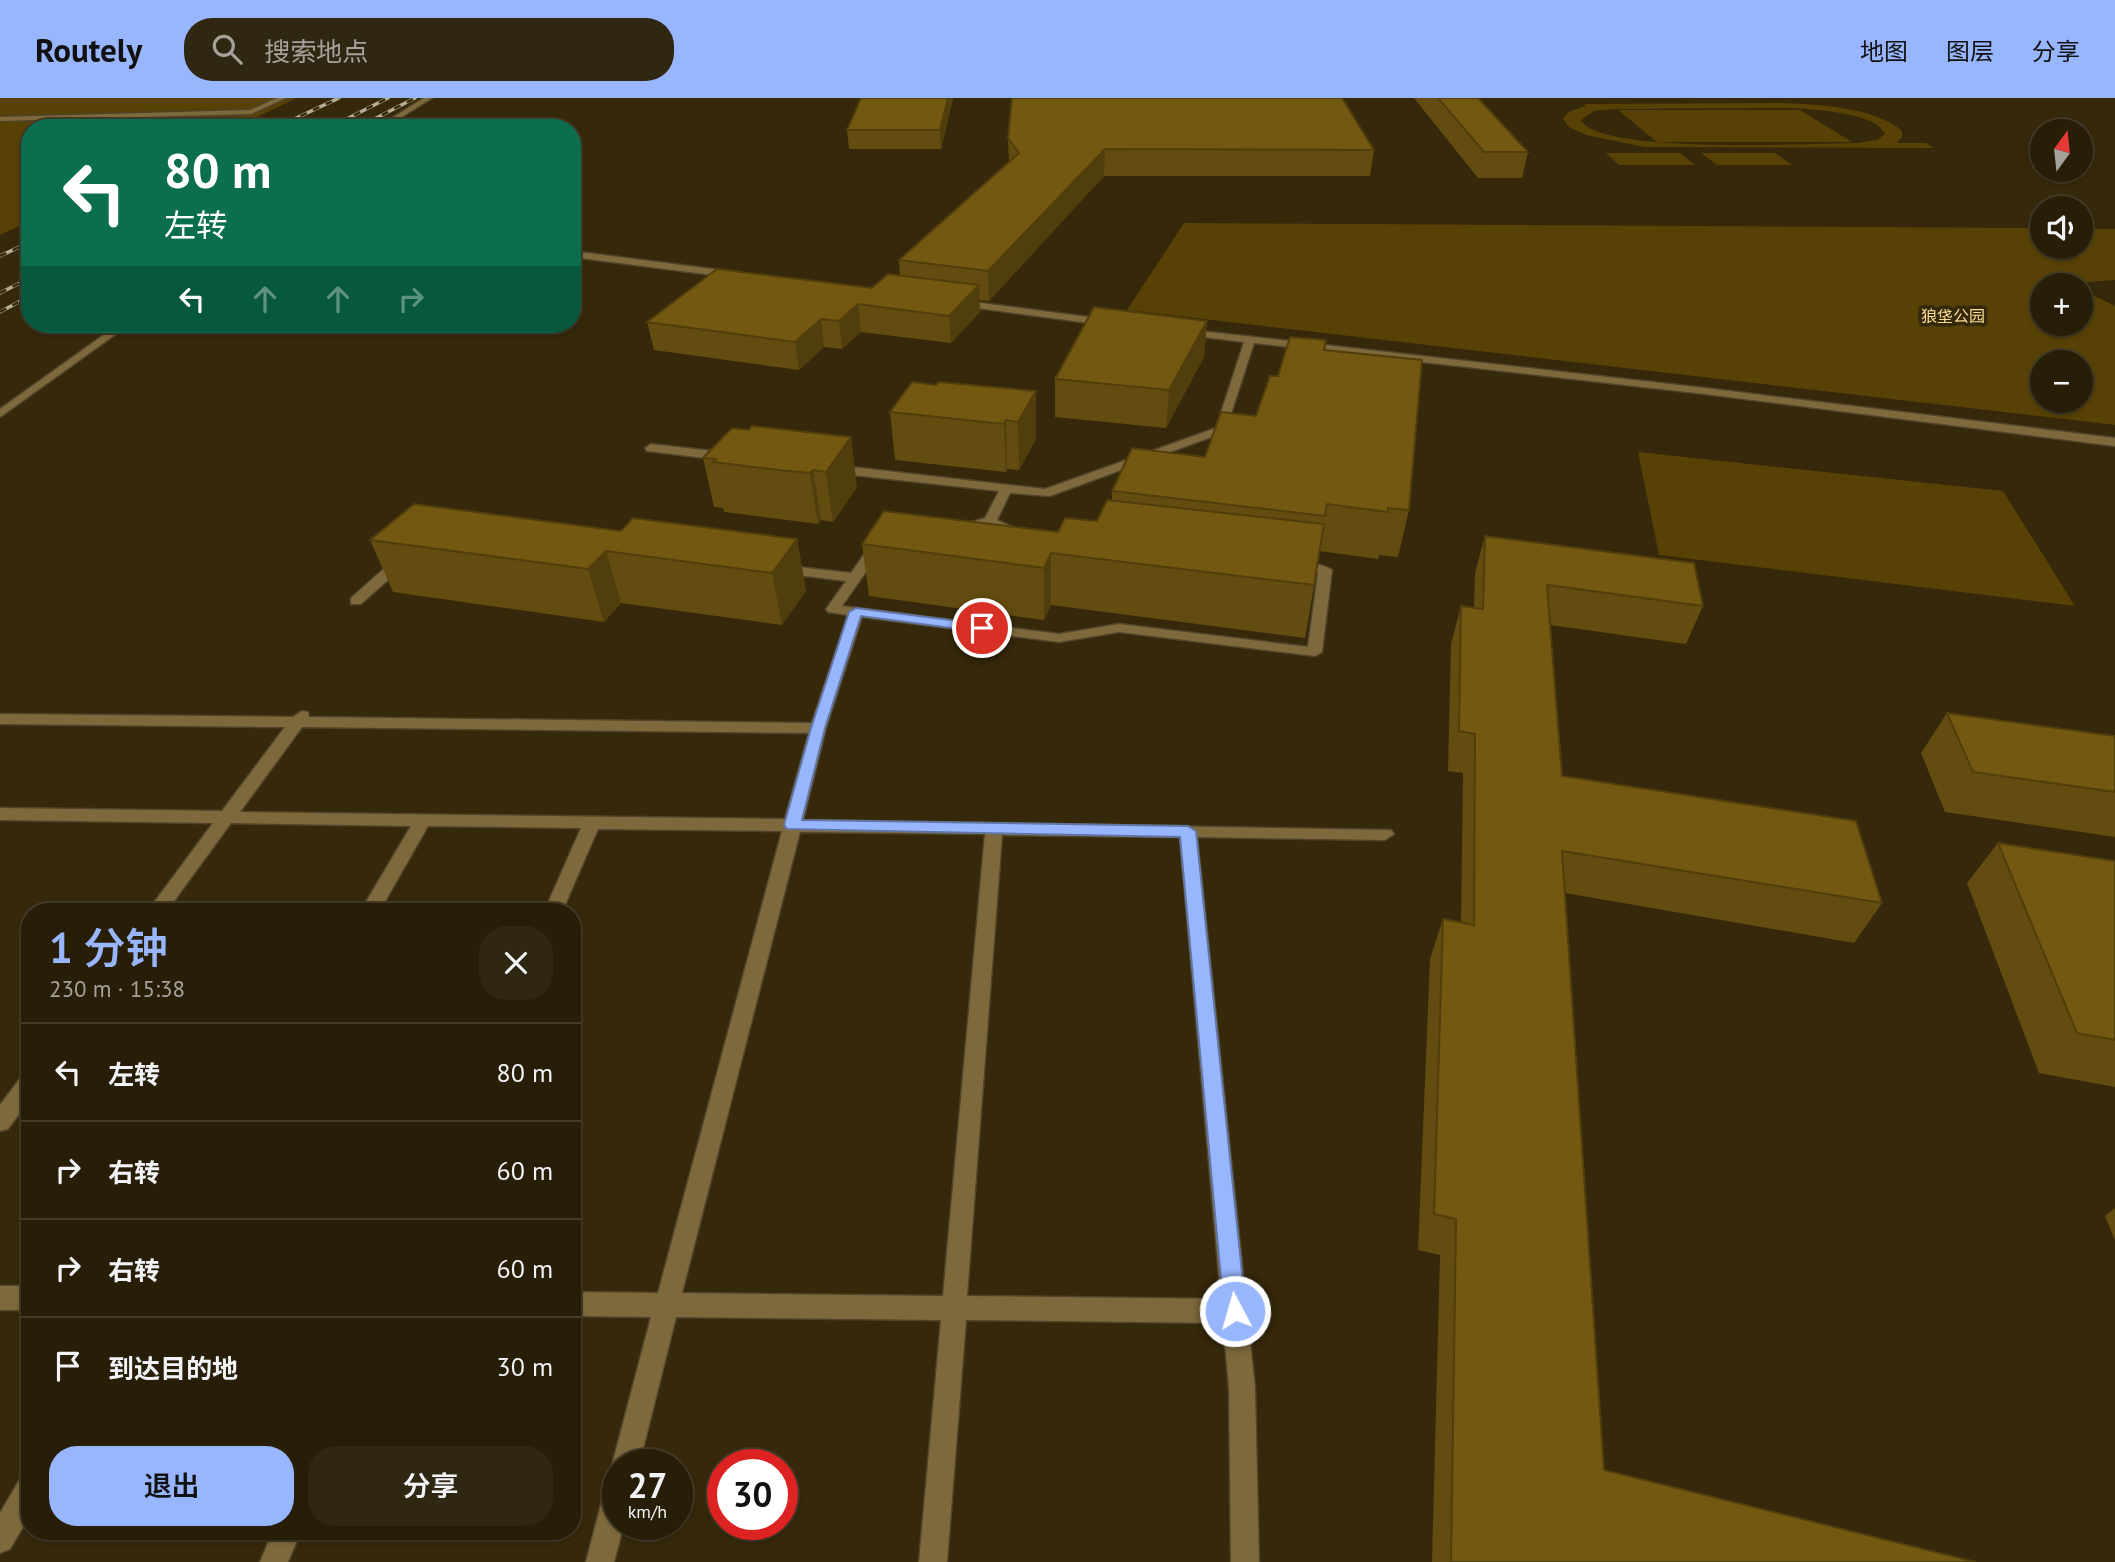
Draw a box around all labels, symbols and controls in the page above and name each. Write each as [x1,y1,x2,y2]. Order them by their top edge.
search box [184,18,674,81]
text: Routely [35,28,142,71]
icon: search [208,30,246,68]
text: 搜索地点 [264,35,368,68]
text: 地图 [1860,36,1908,67]
text: 图层 [1946,36,1994,67]
text: 分享 [2032,36,2080,67]
north arrow [2030,119,2093,182]
map controls [2030,119,2093,413]
text: 80 m [164,138,271,202]
icon: left [49,147,140,238]
button: sound [2030,196,2093,259]
text: 左转 [164,204,228,246]
button: + [2030,273,2093,336]
icon: left [173,280,211,318]
icon: ahead [246,280,284,318]
icon: ahead [319,280,357,318]
icon: right [392,280,430,318]
park label: 狼垡公园 [1921,306,1985,326]
button: − [2030,350,2093,413]
pin [952,598,1012,658]
icon: arrive [963,609,1001,647]
text: 1 分钟 [49,920,167,975]
button: close [479,926,553,1000]
text: 230 m · 15:38 [49,974,185,1003]
icon: left [49,1053,87,1091]
text: 80 m [497,1056,553,1089]
text: 左转 [108,1058,160,1091]
icon: right [49,1151,87,1189]
text: 60 m [497,1154,553,1187]
text: 右转 [108,1156,160,1189]
icon: right [49,1249,87,1287]
text: 60 m [497,1252,553,1285]
text: 右转 [108,1254,160,1287]
position arrow [1198,1274,1272,1348]
icon: arrive [49,1347,87,1385]
text: 30 m [497,1350,553,1383]
text: 到达目的地 [108,1352,238,1385]
button: 退出 [49,1446,294,1526]
button: 分享 [308,1446,553,1526]
speed limit sign: 30 [707,1449,798,1540]
text: 27 [628,1462,667,1508]
text: km/h [628,1500,667,1523]

